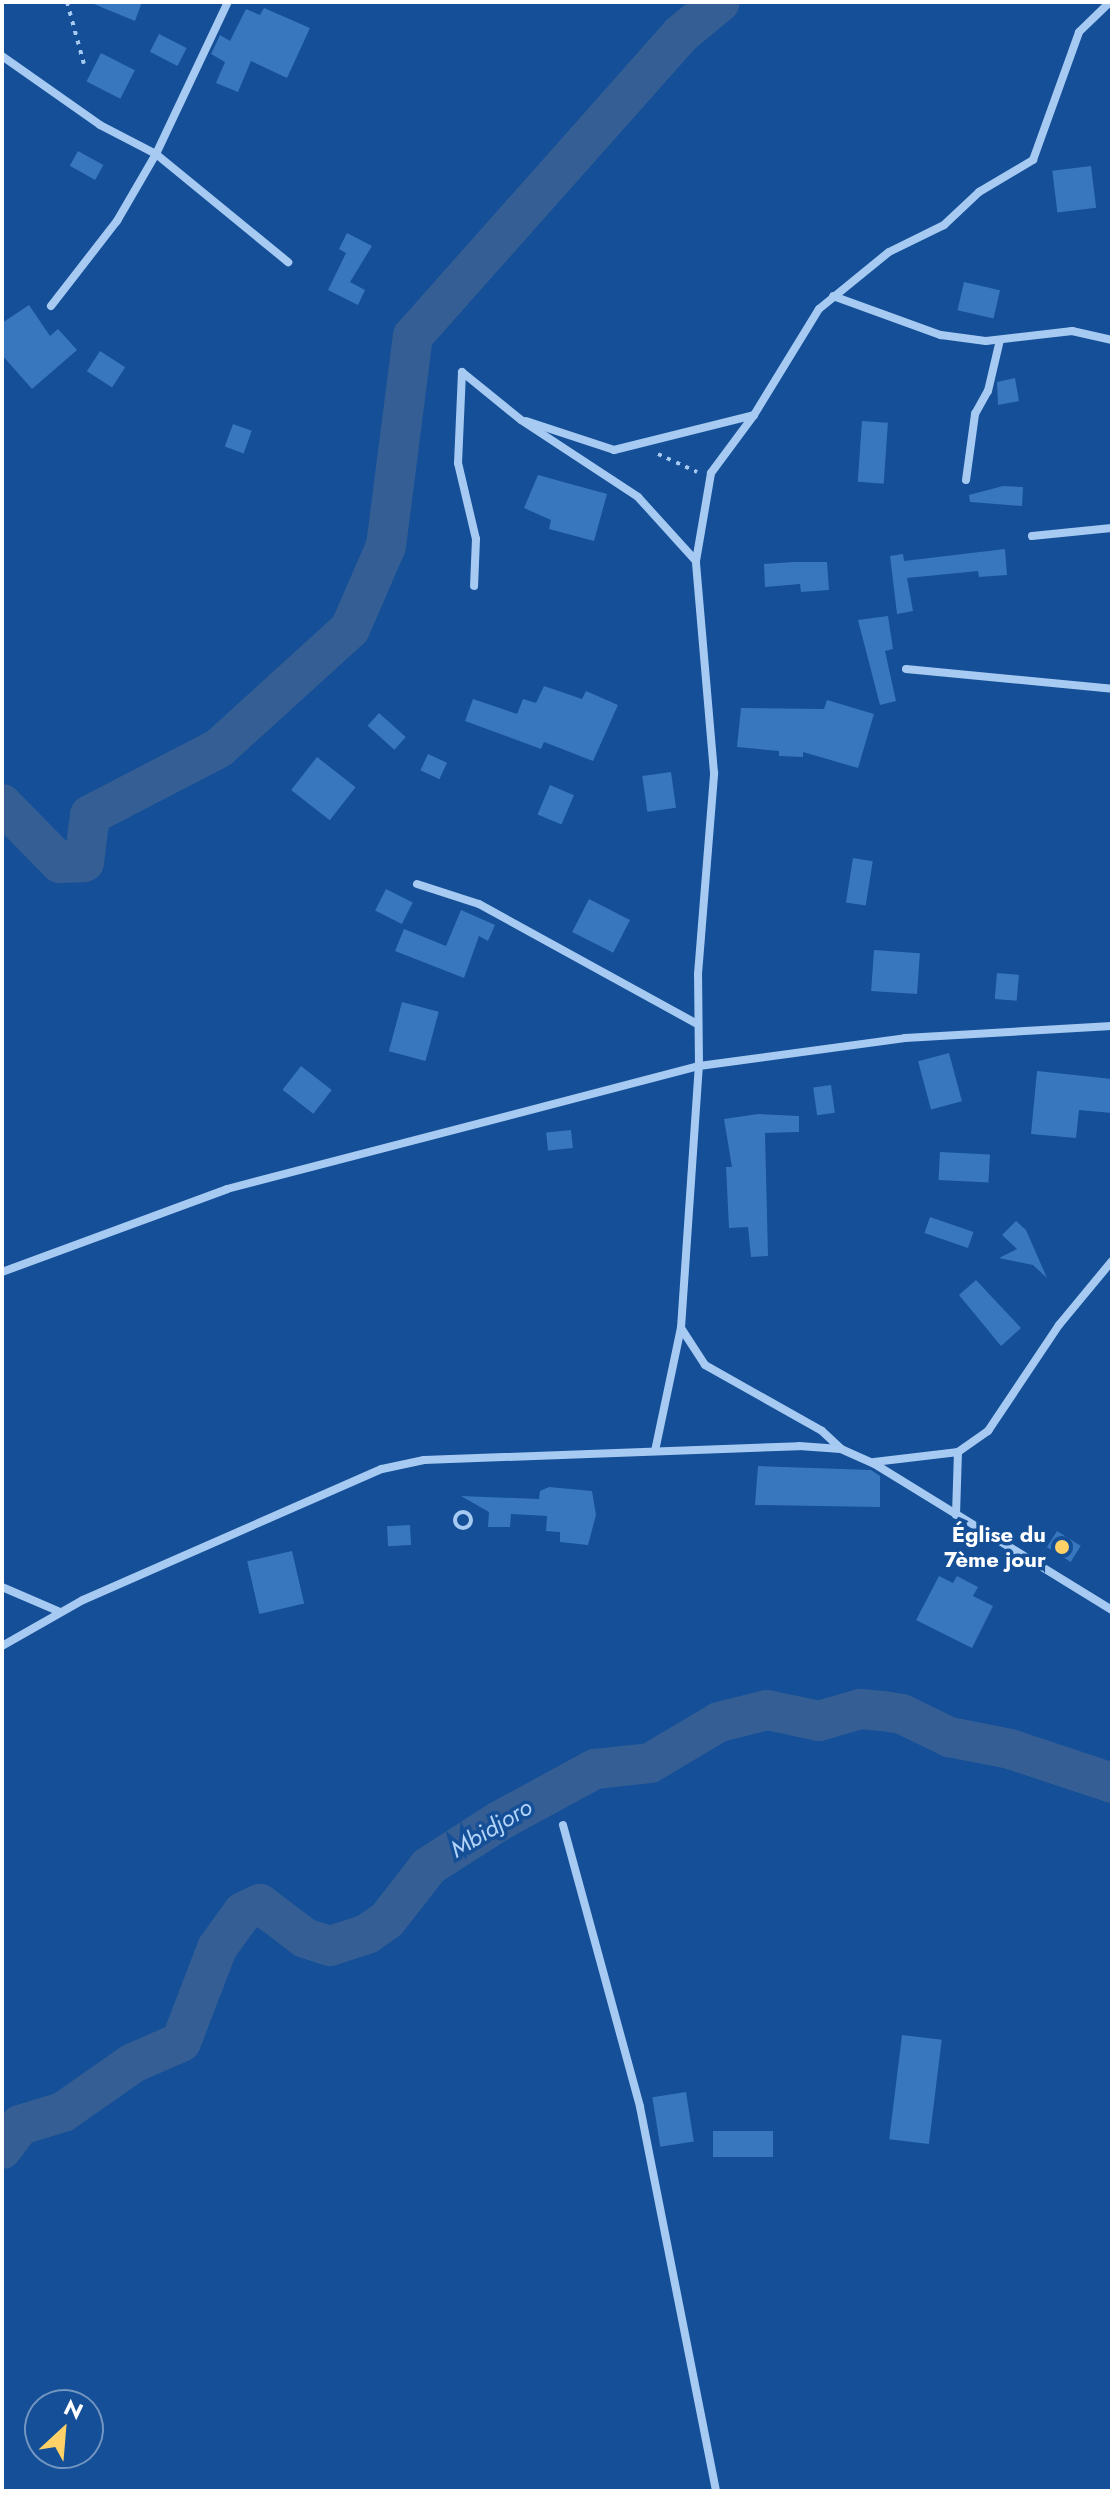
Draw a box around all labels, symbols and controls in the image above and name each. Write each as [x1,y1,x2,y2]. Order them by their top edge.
place label: Église du 7ème jour [944,1521,1046,1572]
marker: Église du 7ème jour [1053,1538,1071,1556]
water label: Mbidjoro [445,1792,537,1864]
north arrow [24,2389,104,2469]
text: N [59,2391,89,2427]

